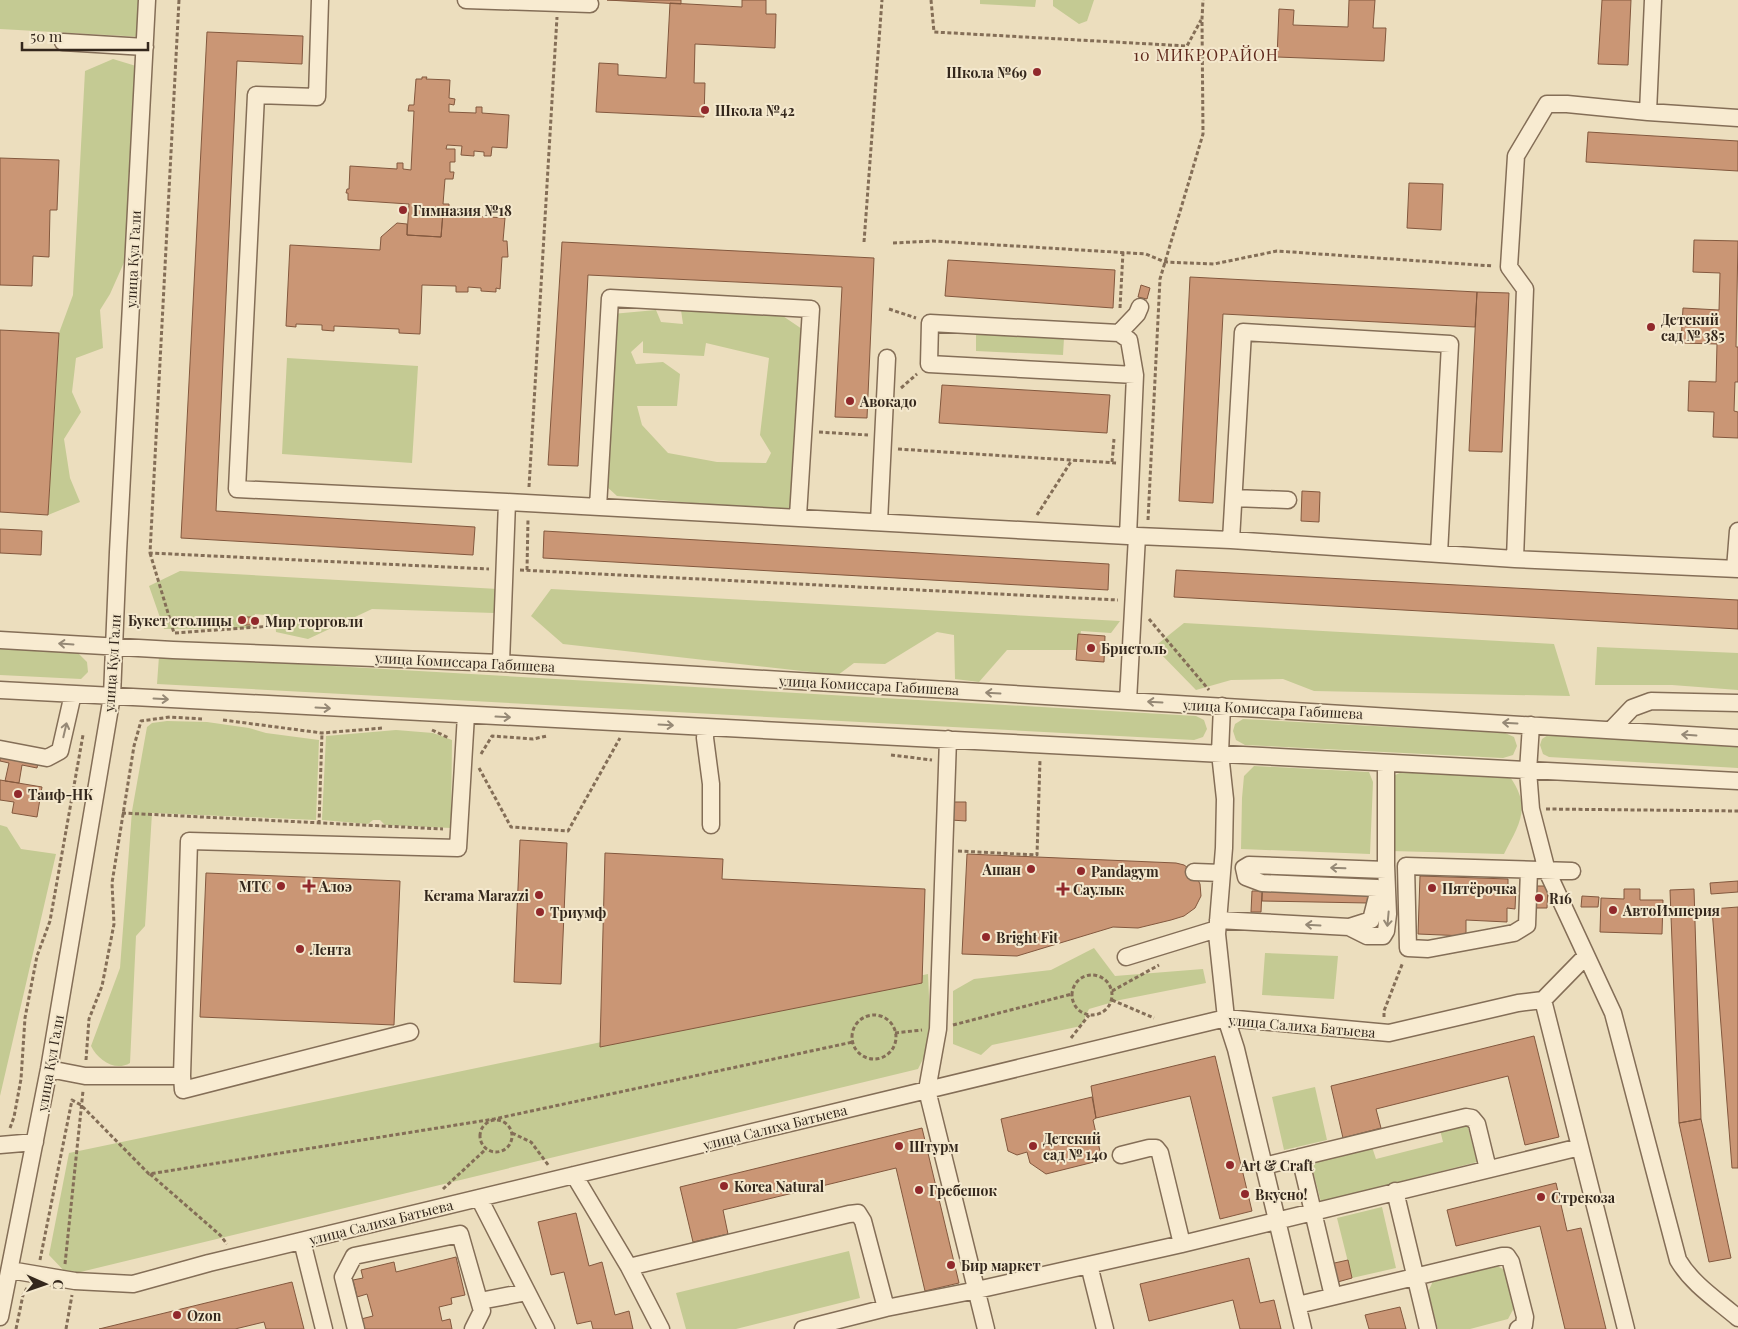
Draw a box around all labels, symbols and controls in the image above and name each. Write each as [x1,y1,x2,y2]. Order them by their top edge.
scale bar [22,20,149,52]
text: 50 m [30,26,63,46]
district label: 10 МИКРОРАЙОН [1133,44,1279,65]
place label: Школа №69 [946,63,1027,82]
marker: Школа №69 [1031,66,1043,78]
place label: Школа №42 [715,101,795,120]
marker: Школа №42 [699,104,711,116]
place label: Гимназия №18 [413,201,512,220]
marker: Гимназия №18 [397,204,409,216]
street label: улица Кул Гали [121,209,145,309]
place label: Детский сад № 385 [1661,310,1725,345]
marker: Детский сад № 385 [1645,321,1657,333]
place label: Авокадо [859,392,917,411]
marker: Авокадо [844,395,856,407]
place label: Букет столицы [128,611,232,630]
place label: Мир торговли [265,612,363,631]
street label: улица Кул Гали [99,613,125,713]
marker: Букет столицы [236,614,248,626]
marker: Мир торговли [249,615,261,627]
place label: Бристоль [1101,639,1167,658]
one-way arrow [58,640,74,649]
marker: Бристоль [1085,642,1097,654]
street label: улица Комиссара Габишева [373,648,556,676]
street label: улица Комиссара Габишева [777,671,960,699]
one-way arrow [985,688,1001,697]
one-way arrow [153,695,169,704]
street label: улица Комиссара Габишева [1181,695,1364,723]
one-way arrow [1148,698,1164,707]
one-way arrow [315,703,331,712]
one-way arrow [495,712,511,721]
one-way arrow [1502,719,1518,728]
one-way arrow [657,720,673,729]
one-way arrow [60,723,70,739]
one-way arrow [1682,730,1698,739]
place label: Таиф-НК [28,785,93,804]
marker: Таиф-НК [12,788,24,800]
place label: Ашан [982,860,1021,879]
place label: Pandagym [1091,862,1159,881]
marker: Ашан [1025,863,1037,875]
one-way arrow [1330,864,1346,873]
marker: Pandagym [1075,865,1087,877]
place label: МТС [239,877,271,896]
place label: Алоэ [318,877,352,896]
place label: Пятёрочка [1442,879,1518,898]
marker: МТС [275,880,287,892]
marker: Алоэ [303,880,315,892]
place label: Саулык [1073,880,1125,899]
marker: Пятёрочка [1426,882,1438,894]
marker: Саулык [1057,883,1069,895]
place label: Kerama Marazzi [424,886,530,905]
marker: Kerama Marazzi [533,889,545,901]
place label: R16 [1549,889,1572,908]
marker: R16 [1533,892,1545,904]
place label: АвтоИмперия [1622,901,1720,920]
place label: Триумф [550,903,607,922]
marker: АвтоИмперия [1607,904,1619,916]
marker: Триумф [534,906,546,918]
one-way arrow [1383,910,1392,926]
one-way arrow [1305,921,1321,930]
place label: Bright Fit [996,928,1058,947]
marker: Bright Fit [980,931,992,943]
place label: Лента [309,940,352,959]
marker: Лента [294,943,306,955]
street label: улица Салиха Батыева [1227,1010,1376,1042]
street label: улица Кул Гали [32,1013,68,1114]
street label: улица Салиха Батыева [700,1100,849,1154]
place label: Детский сад № 140 [1043,1129,1108,1164]
place label: Штурм [909,1137,959,1156]
marker: Штурм [893,1140,905,1152]
marker: Детский сад № 140 [1027,1140,1039,1152]
place label: Art & Craft [1239,1156,1313,1175]
marker: Art & Craft [1224,1159,1236,1171]
place label: Korea Natural [734,1177,825,1196]
marker: Korea Natural [718,1180,730,1192]
place label: Гребешок [929,1181,997,1200]
marker: Гребешок [913,1184,925,1196]
place label: Вкусно! [1255,1185,1308,1204]
marker: Вкусно! [1239,1188,1251,1200]
place label: Стрекоза [1551,1188,1616,1207]
marker: Стрекоза [1535,1191,1547,1203]
street label: улица Салиха Батыева [306,1195,455,1249]
place label: Бир маркет [961,1256,1041,1275]
north arrow [20,1259,70,1309]
marker: Бир маркет [945,1259,957,1271]
text: С [49,1279,68,1290]
place label: Ozon [187,1306,222,1325]
marker: Ozon [171,1309,183,1321]

